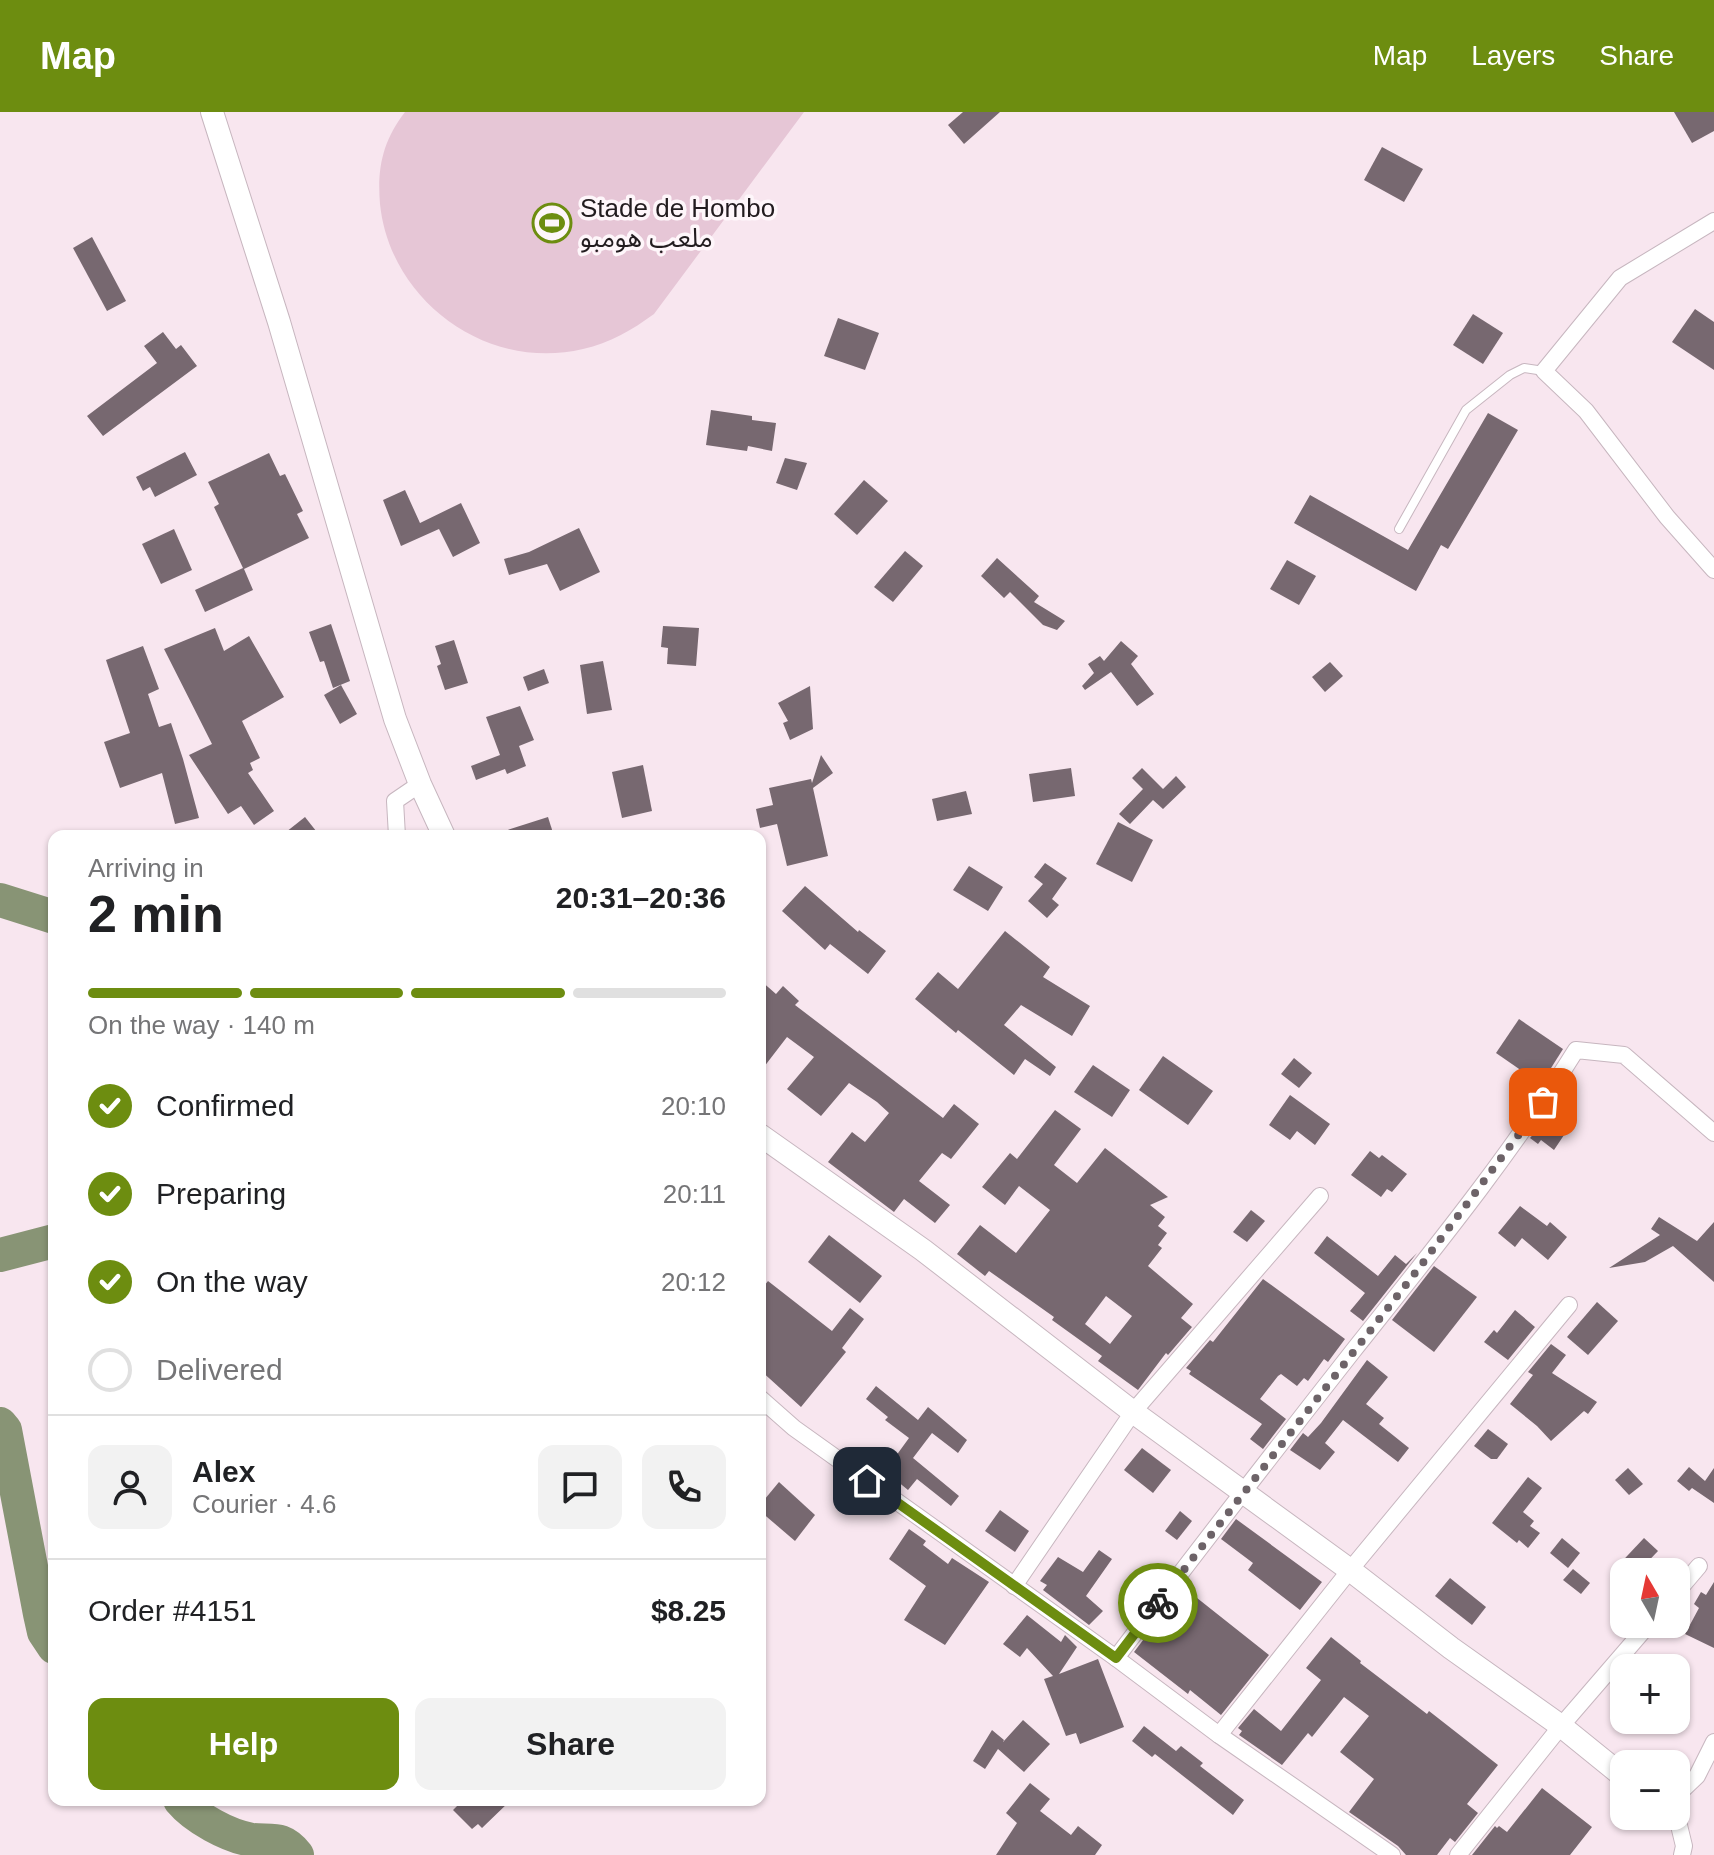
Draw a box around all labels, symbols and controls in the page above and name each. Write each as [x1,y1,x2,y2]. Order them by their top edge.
text: Map [40,35,116,77]
text: Map [1373,40,1427,71]
text: Layers [1471,40,1555,71]
text: Share [1599,40,1674,71]
place label: Stade de Hombo ملعب هومبو [580,193,775,253]
sports icon: Stade de Hombo ملعب هومبو [531,202,573,244]
text: Arriving in [88,853,204,883]
text: 20:31–20:36 [556,881,726,914]
text: 2 min [88,885,224,943]
text: On the way · 140 m [88,1010,315,1040]
pin [1509,1068,1577,1136]
icon: bag [1521,1080,1565,1124]
icon: check [88,1084,132,1128]
text: Confirmed [156,1089,294,1122]
text: 20:10 [661,1091,726,1121]
icon: check [88,1172,132,1216]
text: Preparing [156,1177,286,1210]
text: 20:11 [663,1179,726,1209]
icon: check [88,1260,132,1304]
text: On the way [156,1265,308,1298]
text: 20:12 [661,1267,726,1297]
text: Delivered [156,1353,283,1386]
button: person [88,1445,172,1529]
button: chat [538,1445,622,1529]
button: phone [642,1445,726,1529]
pin [833,1447,901,1515]
text: Alex [192,1455,255,1488]
icon: home [845,1459,889,1503]
text: Courier · 4.6 [192,1489,337,1519]
north arrow [1610,1558,1690,1638]
map controls [1610,1558,1690,1830]
courier [1118,1563,1198,1643]
icon: bike [1136,1581,1180,1625]
text: Order #4151 [88,1594,256,1627]
text: $8.25 [651,1594,726,1627]
button: + [1610,1654,1690,1734]
button: Help [88,1698,399,1790]
button: Share [415,1698,726,1790]
button: − [1610,1750,1690,1830]

